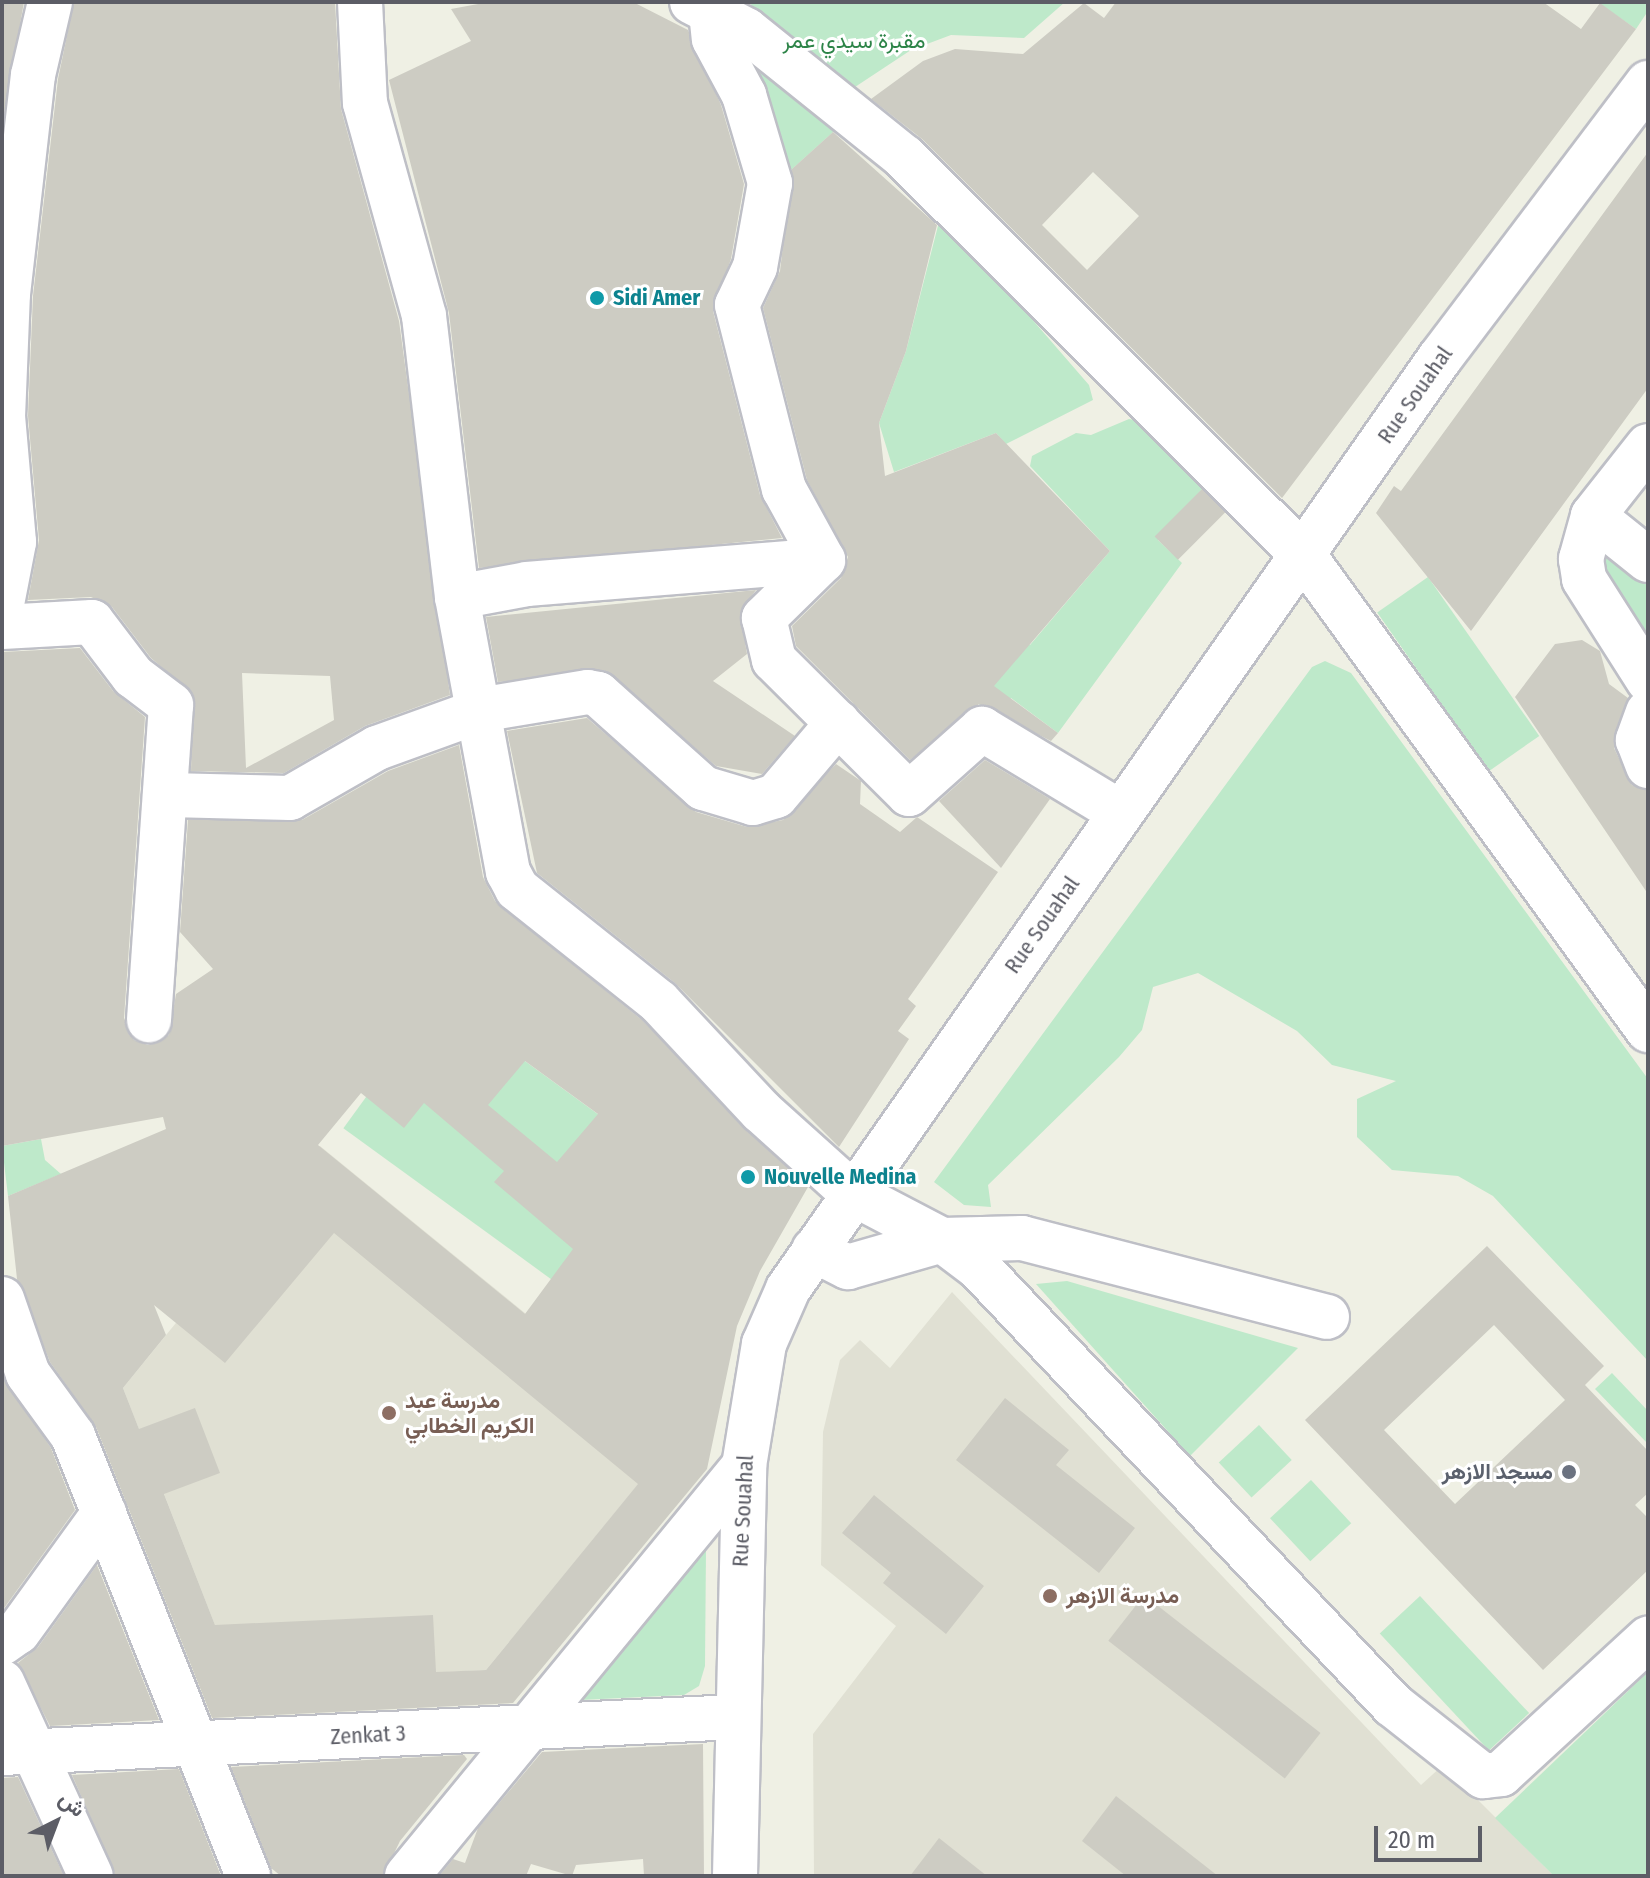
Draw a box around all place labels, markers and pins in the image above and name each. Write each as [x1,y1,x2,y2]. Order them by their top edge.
place label: Sidi Amer [613,285,700,311]
marker: Sidi Amer [588,289,606,307]
place label: Nouvelle Medina [764,1164,916,1190]
marker: Nouvelle Medina [739,1168,757,1186]
place label: مدرسة عبد الكريم الخطابي [405,1387,535,1438]
marker: مدرسة عبد الكريم الخطابي [380,1404,398,1422]
place label: مسجد الازهر [1442,1459,1553,1485]
marker: مسجد الازهر [1560,1463,1578,1481]
place label: مدرسة الازهر [1066,1583,1179,1609]
marker: مدرسة الازهر [1041,1587,1059,1605]

